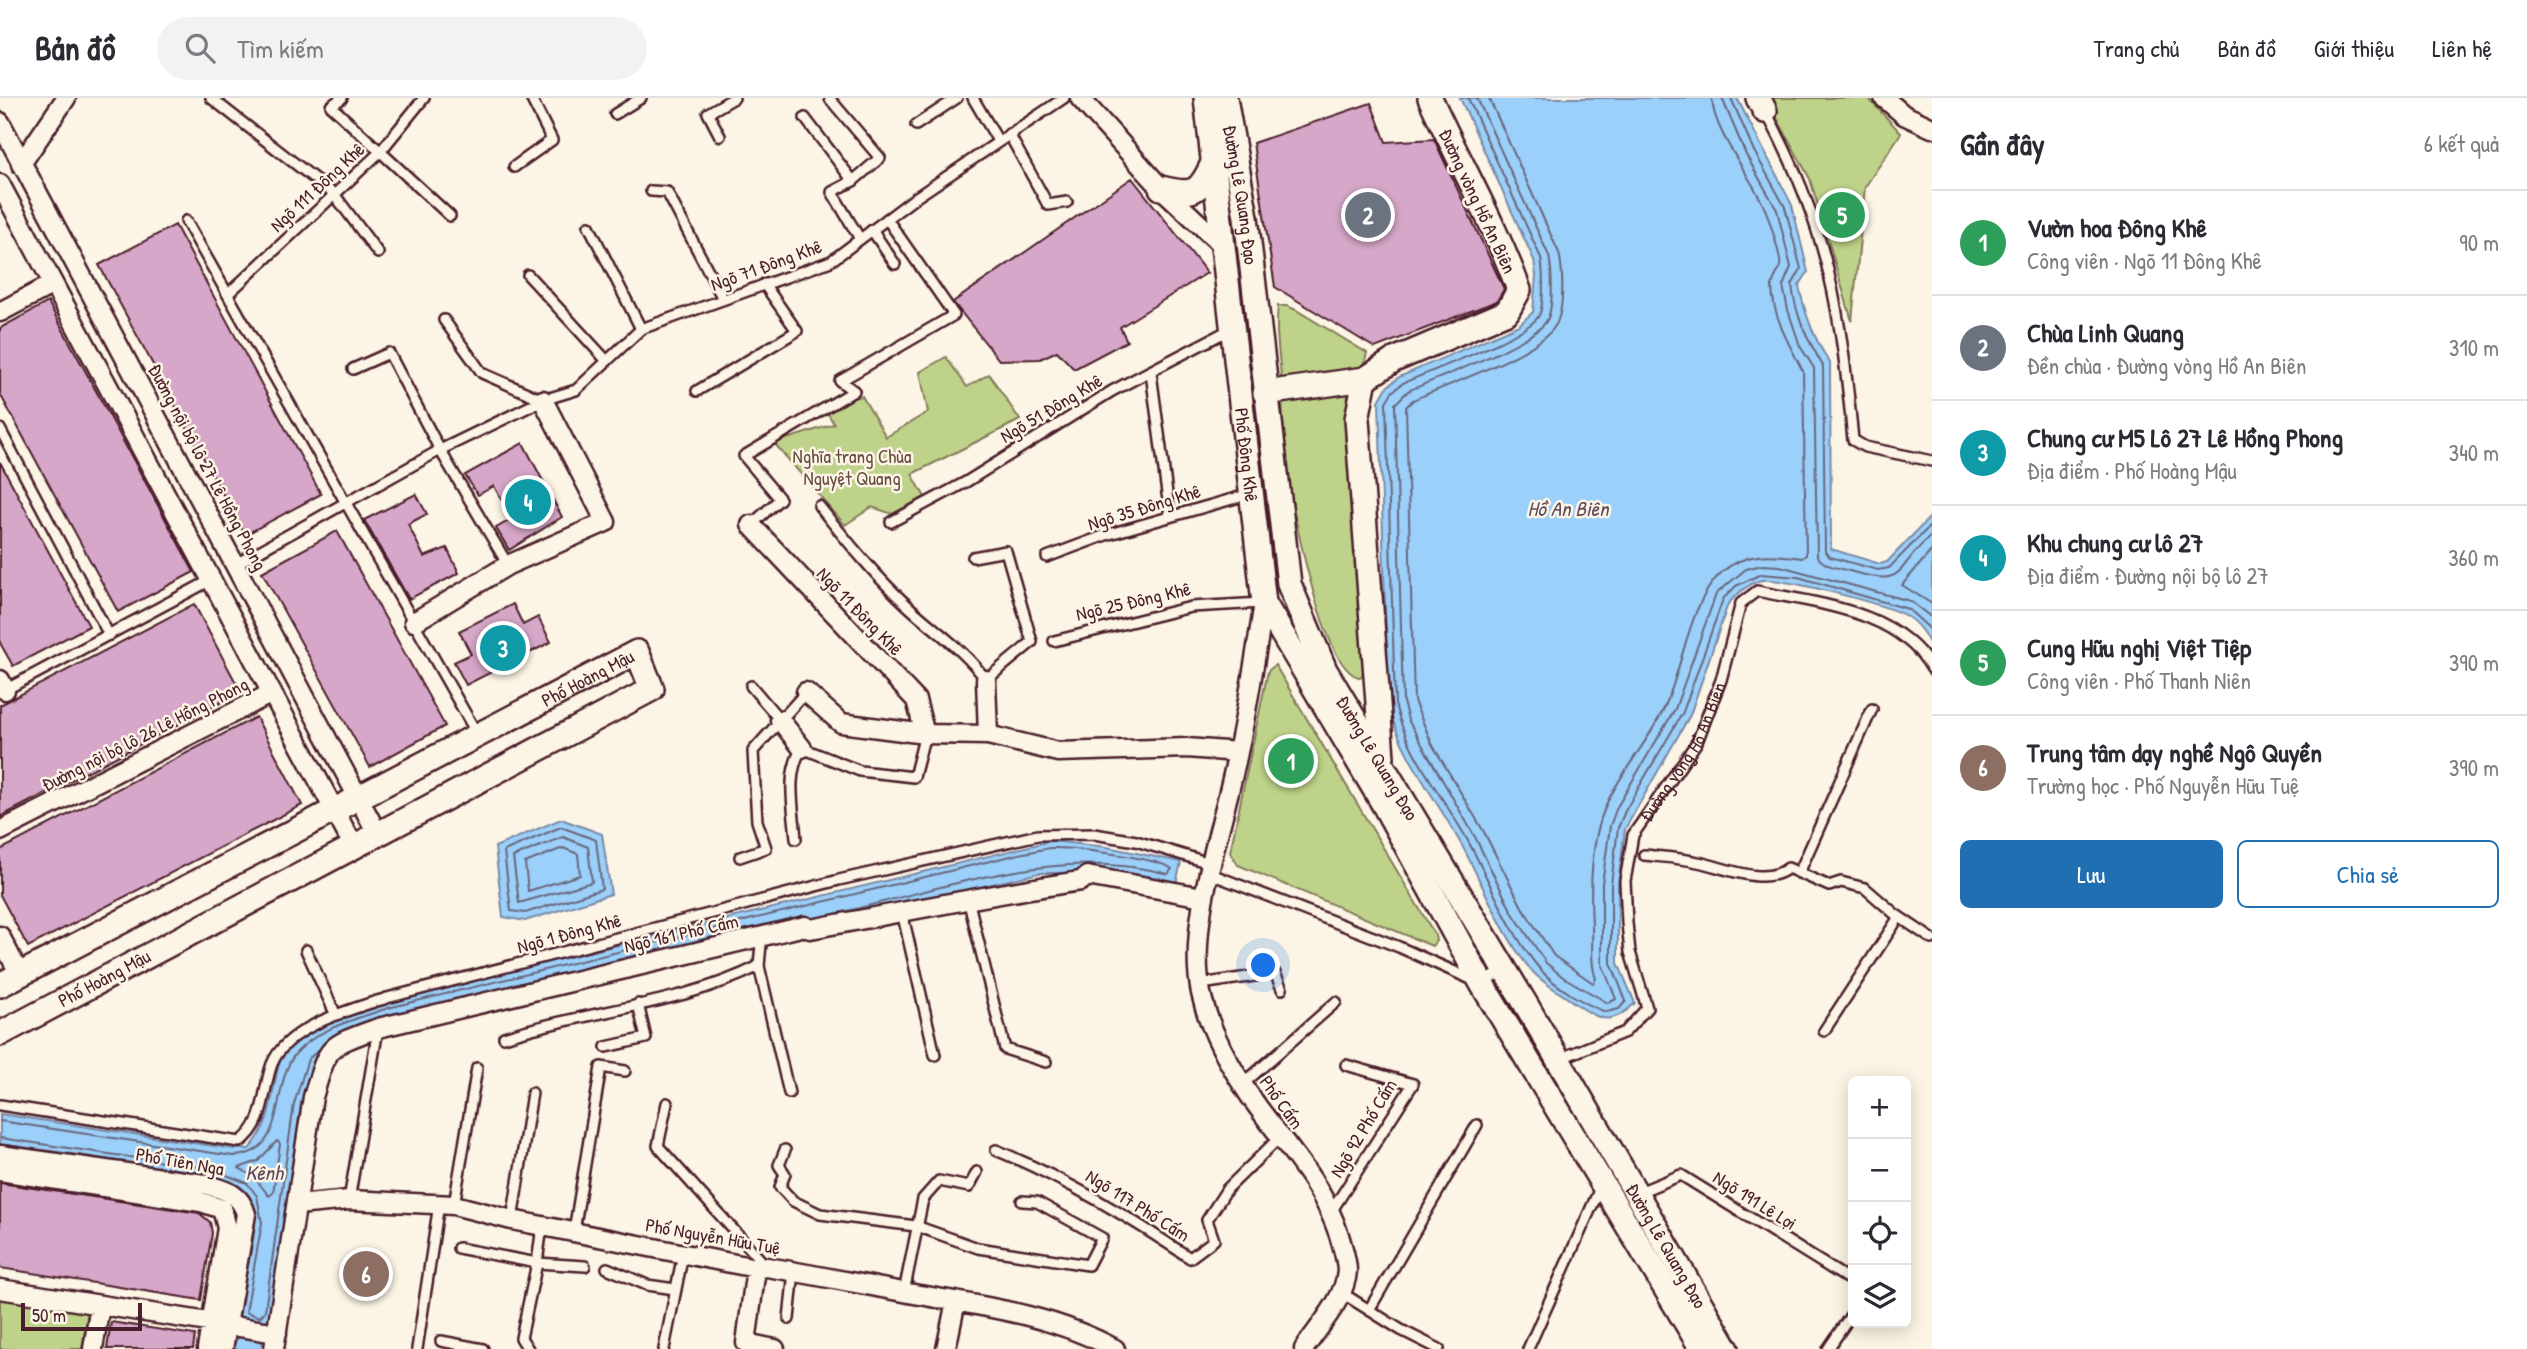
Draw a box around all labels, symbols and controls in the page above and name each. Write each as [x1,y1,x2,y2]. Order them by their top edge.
search box [157,17,647,80]
text: Bản đồ [35,26,115,70]
icon: search [181,29,219,67]
text: Tìm kiếm [237,31,324,66]
text: Trang chủ [2093,32,2179,64]
text: Bản đồ [2217,32,2276,64]
text: Giới thiệu [2314,32,2394,64]
text: Liên hệ [2432,32,2492,64]
street label: Đường Lê Quang Đạo [1217,123,1264,266]
street label: Đường vòng Hồ An Biên [1433,124,1523,278]
text: Gần đây [1960,124,2045,164]
text: 6 kết quả [2424,128,2499,159]
street label: Ngõ 111 Đông Khê [264,136,370,238]
pin: 2 [1345,189,1391,241]
pin: 5 [1819,189,1865,241]
text: Vườn hoa Đông Khê [2027,210,2207,245]
text: 1 [1979,227,1987,258]
text: 90 m [2459,227,2499,258]
street label: Ngõ 71 Đông Khê [707,233,825,297]
text: Công viên · Ngõ 11 Đông Khê [2027,245,2262,276]
text: Chùa Linh Quang [2027,315,2184,350]
text: 2 [1978,332,1988,363]
text: 310 m [2449,332,2499,363]
text: Đền chùa · Đường vòng Hồ An Biên [2027,350,2307,381]
street label: Đường nội bộ lô 27 Lê Hồng Phong [142,359,274,575]
street label: Ngõ 51 Đông Khê [995,367,1107,449]
street label: Phố Đông Khê [1229,406,1265,503]
text: Chung cư M5 Lô 27 Lê Hồng Phong [2027,420,2343,455]
text: 3 [1978,437,1988,468]
text: 340 m [2449,437,2499,468]
park label: Nghĩa trang Chùa Nguyệt Quang [793,443,912,491]
text: Địa điểm · Phố Hoàng Mậu [2027,455,2237,486]
pin: 4 [505,476,551,528]
street label: Ngõ 35 Đông Khê [1084,477,1204,536]
water label: Hồ An Biên [1528,494,1610,523]
text: Khu chung cư lô 27 [2027,525,2204,560]
text: 4 [1979,542,1987,573]
text: 360 m [2448,542,2499,573]
text: Địa điểm · Đường nội bộ lô 27 [2027,560,2269,591]
street label: Ngõ 11 Đông Khê [811,561,909,661]
street label: Ngõ 25 Đông Khê [1073,575,1193,627]
pin: 3 [480,622,526,674]
text: Cung Hữu nghị Việt Tiệp [2027,630,2251,665]
street label: Phố Hoàng Mậu [537,643,639,713]
text: 5 [1978,647,1988,678]
text: 390 m [2449,647,2499,678]
text: Công viên · Phố Thanh Niên [2027,665,2251,696]
street label: Đường nội bộ lô 26 Lê Hồng Phong [37,671,253,797]
street label: Đường vòng Hồ An Biên [1633,678,1732,827]
street label: Đường Lê Quang Đạo [1330,691,1425,825]
pin: 1 [1268,735,1314,787]
text: Trung tâm dạy nghề Ngô Quyền [2027,735,2322,770]
text: 6 [1978,752,1988,783]
text: 390 m [2449,752,2499,783]
text: Trường học · Phố Nguyễn Hữu Tuệ [2027,770,2299,801]
button: Lưu [1960,840,2223,908]
button: Chia sẻ [2237,840,2499,908]
street label: Ngõ 1 Đông Khê [514,907,624,959]
street label: Ngõ 161 Phố Cấm [621,907,741,959]
street label: Phố Hoàng Mậu [53,943,155,1013]
your location [1246,948,1280,982]
street label: Phố Cấm [1254,1070,1310,1134]
street label: Ngõ 92 Phố Cấm [1323,1074,1403,1182]
map controls [1848,1076,1911,1328]
button: + [1848,1076,1911,1139]
button: − [1848,1139,1911,1202]
street label: Phố Tiên Nga [134,1140,227,1182]
water label: Kênh [245,1158,284,1187]
street label: Ngõ 117 Phố Cấm [1081,1163,1195,1247]
street label: Ngõ 191 Lê Lợi [1708,1164,1802,1236]
street label: Đường Lê Quang Đạo [1620,1178,1714,1313]
button: locate [1848,1202,1911,1265]
street label: Phố Nguyễn Hữu Tuệ [644,1211,783,1261]
pin: 6 [343,1248,389,1300]
button: layers [1848,1265,1911,1328]
scale bar [21,1300,142,1332]
text: 50 m [32,1302,66,1328]

